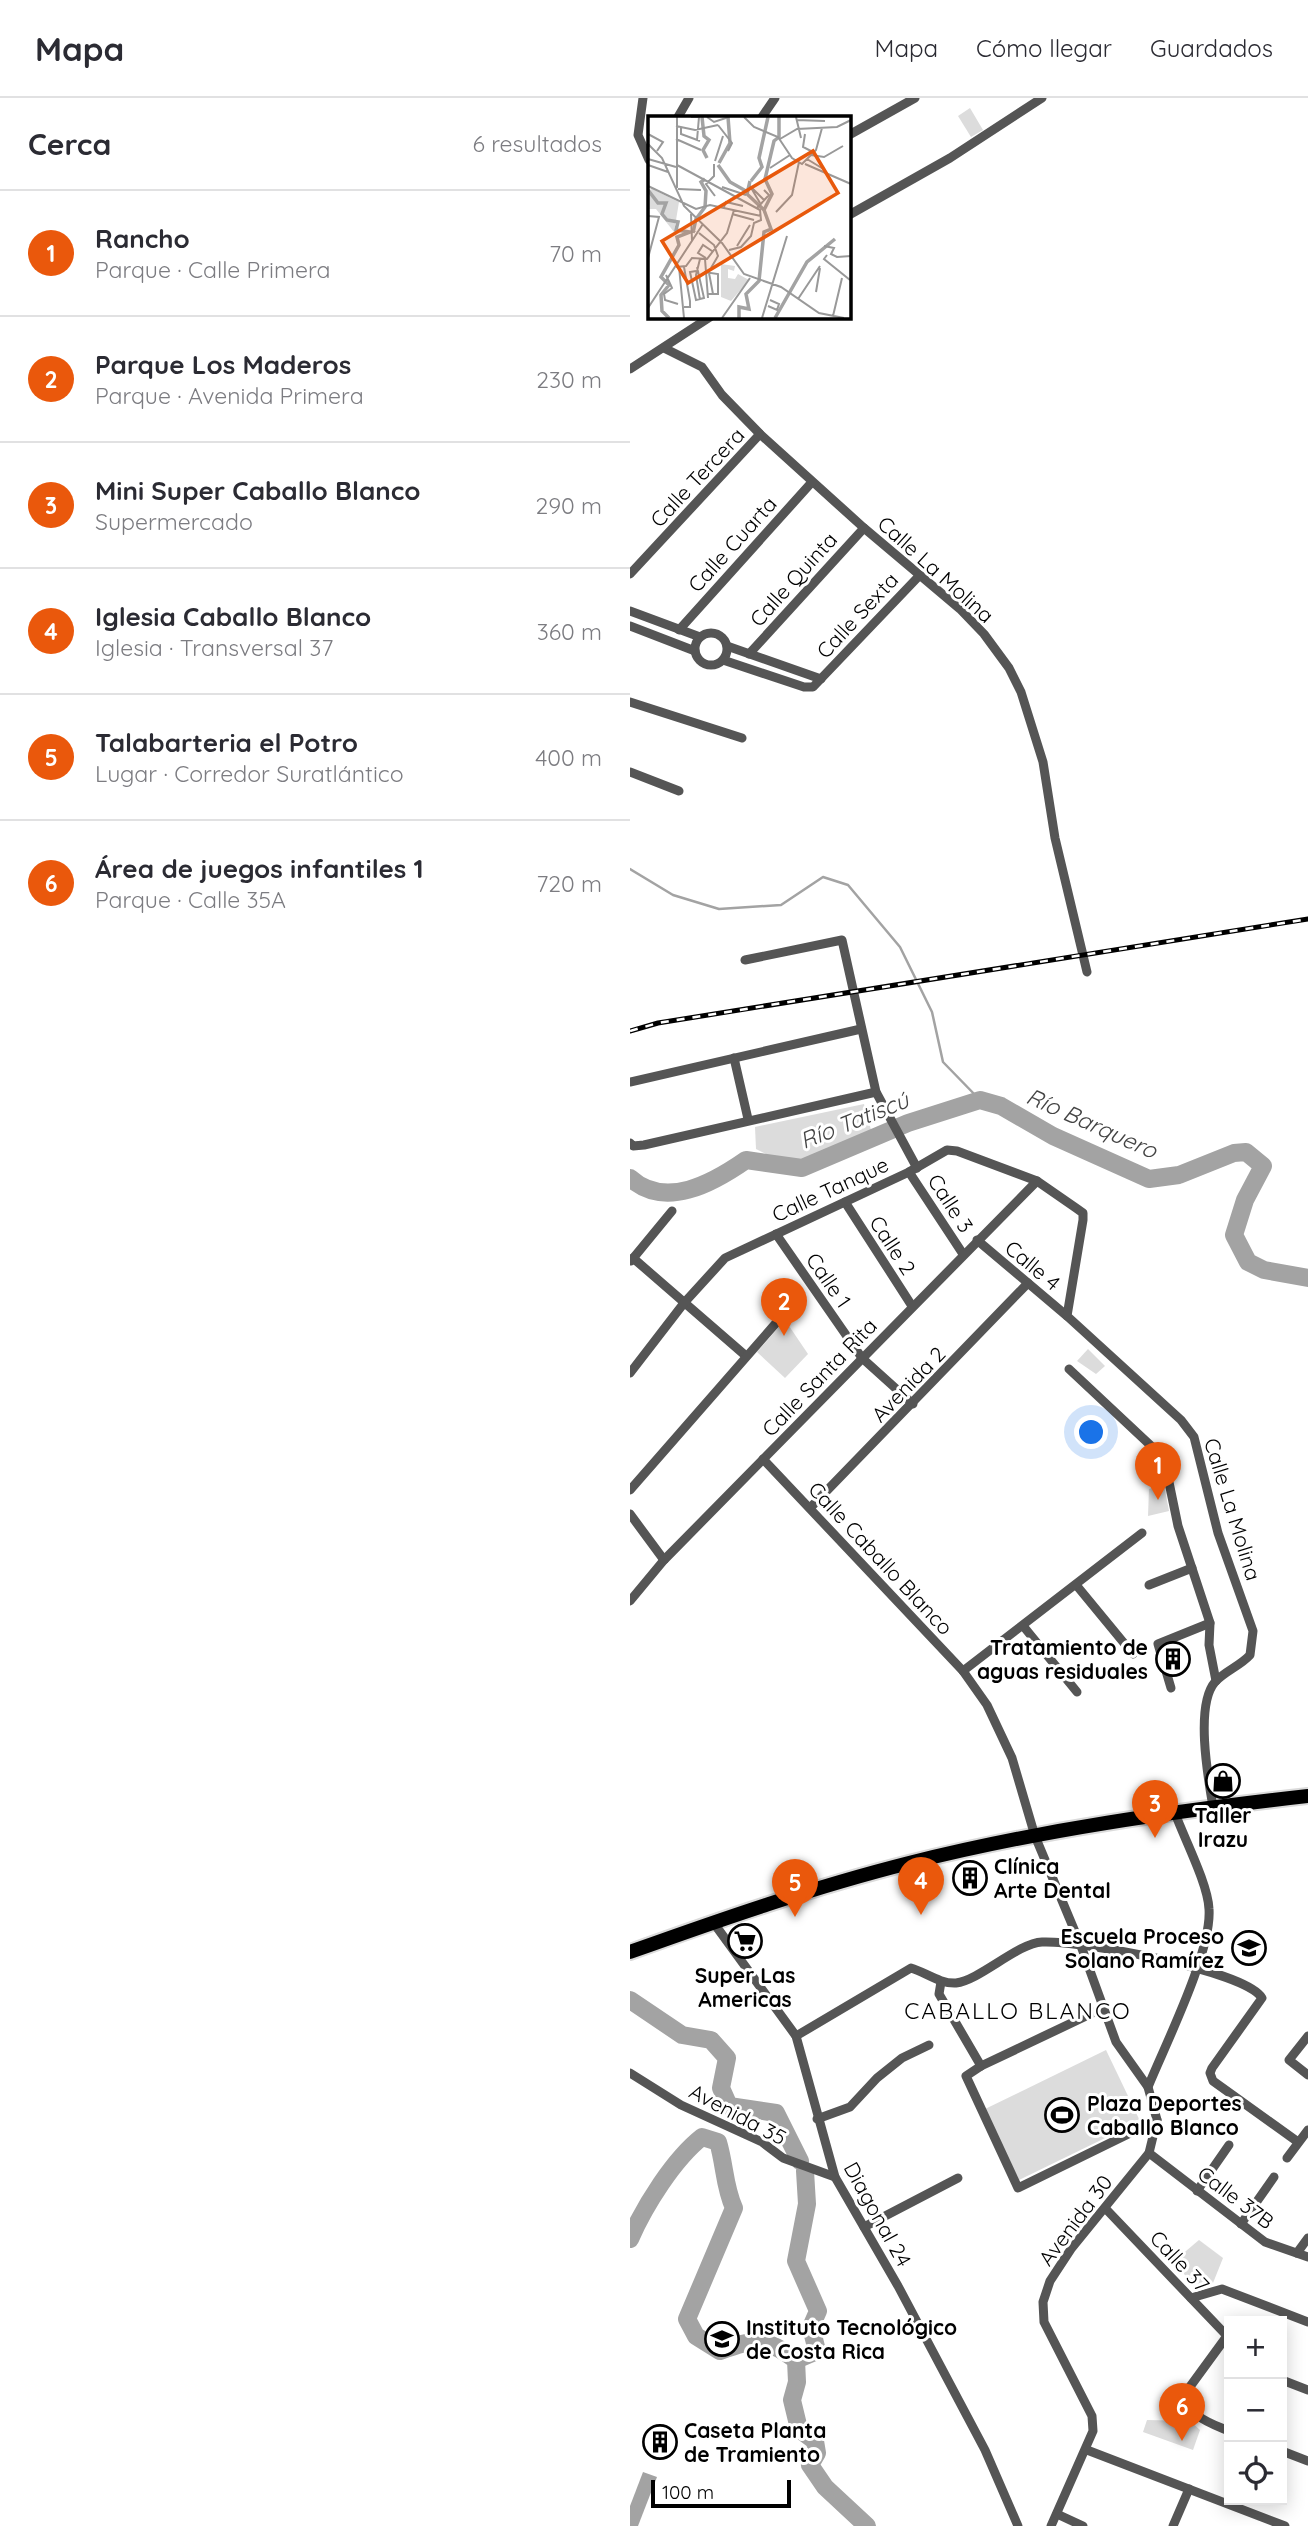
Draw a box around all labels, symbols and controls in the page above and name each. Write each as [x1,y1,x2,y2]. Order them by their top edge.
text: Mapa [35,28,124,69]
text: Mapa [875,33,938,63]
text: Cómo llegar [976,33,1112,63]
text: Guardados [1150,33,1273,63]
inset map [648,116,850,318]
text: Cerca [28,125,111,163]
text: 6 resultados [473,129,602,158]
text: Rancho [95,222,190,255]
text: 1 [47,239,55,268]
text: 70 m [549,239,602,268]
text: Parque · Calle Primera [95,255,331,284]
text: Parque Los Maderos [95,348,351,381]
text: 2 [44,365,58,394]
text: 230 m [536,365,602,394]
text: Parque · Avenida Primera [95,381,364,410]
street label: Calle Tercera [644,422,750,532]
text: Mini Super Caballo Blanco [95,474,420,507]
text: 3 [45,491,57,520]
text: 290 m [535,491,602,520]
street label: Calle Cuarta [682,491,782,597]
text: Supermercado [95,507,253,536]
street label: Calle La Molina [873,510,999,628]
street label: Calle Quinta [744,526,842,632]
street label: Calle Sexta [811,567,903,663]
text: Iglesia Caballo Blanco [95,600,371,633]
text: 4 [44,617,58,646]
text: 360 m [537,617,602,646]
text: Iglesia · Transversal 37 [95,633,333,662]
text: Talabarteria el Potro [95,726,358,759]
text: 5 [44,743,58,772]
text: 400 m [535,743,602,772]
text: Lugar · Corredor Suratlántico [95,759,404,788]
text: Área de juegos infantiles 1 [95,852,424,885]
text: 6 [45,869,57,898]
text: 720 m [537,869,602,898]
text: Parque · Calle 35A [95,885,286,914]
water label: Río Barquero [1022,1081,1163,1165]
water label: Río Tatiscú [795,1084,914,1155]
street label: Calle Tanque [768,1151,892,1227]
street label: Calle 3 [923,1169,979,1237]
street label: Calle 2 [864,1211,922,1279]
street label: Calle 4 [1000,1234,1066,1296]
street label: Calle 1 [801,1247,857,1313]
pin: 2 [761,1278,807,1336]
street label: Calle Santa Rita [756,1313,882,1441]
street label: Avenida 2 [866,1341,950,1427]
your location [1074,1415,1108,1449]
street label: Calle La Molina [1199,1435,1267,1583]
pin: 1 [1135,1442,1181,1500]
street label: Calle Caballo Blanco [803,1476,959,1640]
place label: Tratamiento de aguas residuales [977,1634,1148,1684]
building icon: Tratamiento de aguas residuales [1154,1640,1192,1678]
shop icon: Taller Irazu [1204,1762,1242,1800]
pin: 3 [1132,1780,1178,1838]
place label: Taller Irazu [1195,1802,1251,1852]
place label: Clínica Arte Dental [994,1853,1111,1903]
pin: 4 [898,1857,944,1915]
pin: 5 [772,1859,818,1917]
building icon: Clínica Arte Dental [951,1859,989,1897]
supermarket icon: Super Las Americas [726,1922,764,1960]
place label: Escuela Proceso Solano Ramírez [1061,1923,1224,1973]
school or university icon: Escuela Proceso Solano Ramírez [1230,1929,1268,1967]
place label: Super Las Americas [695,1962,795,2012]
district label: CABALLO BLANCO [904,1996,1132,2025]
street label: Avenida 35 [685,2078,791,2150]
place label: Plaza Deportes Caballo Blanco [1087,2090,1242,2140]
sports icon: Plaza Deportes Caballo Blanco [1043,2096,1081,2134]
street label: Diagonal 24 [839,2157,917,2271]
street label: Calle 37B [1193,2160,1279,2234]
street label: Avenida 30 [1032,2169,1118,2271]
street label: Calle 37 [1145,2225,1215,2298]
place label: Instituto Tecnológico de Costa Rica [746,2314,957,2364]
map controls [1224,2316,1287,2505]
button: + [1224,2316,1287,2379]
school or university icon: Instituto Tecnológico de Costa Rica [703,2320,741,2358]
button: − [1224,2379,1287,2442]
pin: 6 [1159,2383,1205,2441]
place label: Caseta Planta de Tramiento [684,2417,826,2467]
building icon: Caseta Planta de Tramiento [641,2423,679,2461]
button: locate [1224,2442,1287,2505]
scale bar [651,2477,791,2509]
text: 100 m [662,2480,714,2504]

